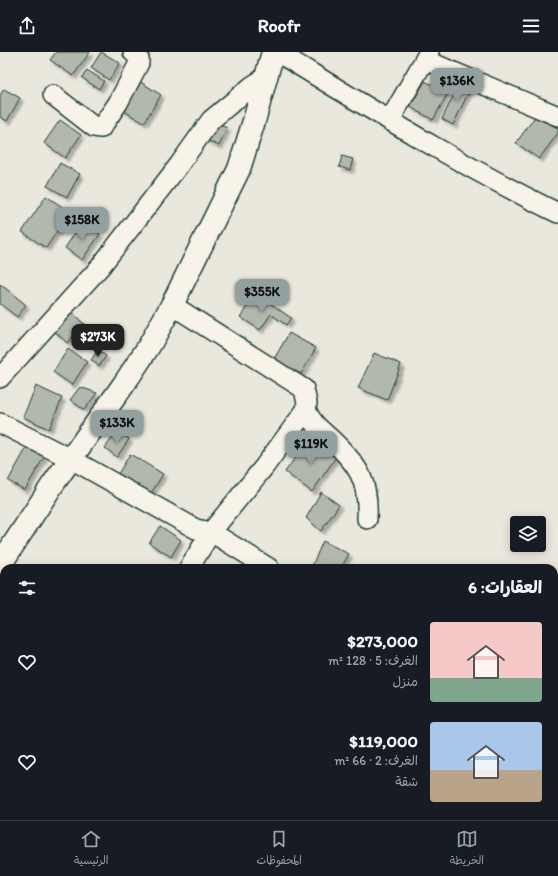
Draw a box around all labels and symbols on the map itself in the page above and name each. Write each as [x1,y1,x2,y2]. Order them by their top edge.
pin: $136K [429,68,485,102]
pin: $158K [54,207,110,241]
pin: $355K [234,279,290,313]
pin: $273K [70,324,126,358]
pin: $133K [89,410,145,444]
pin: $119K [283,431,339,465]

